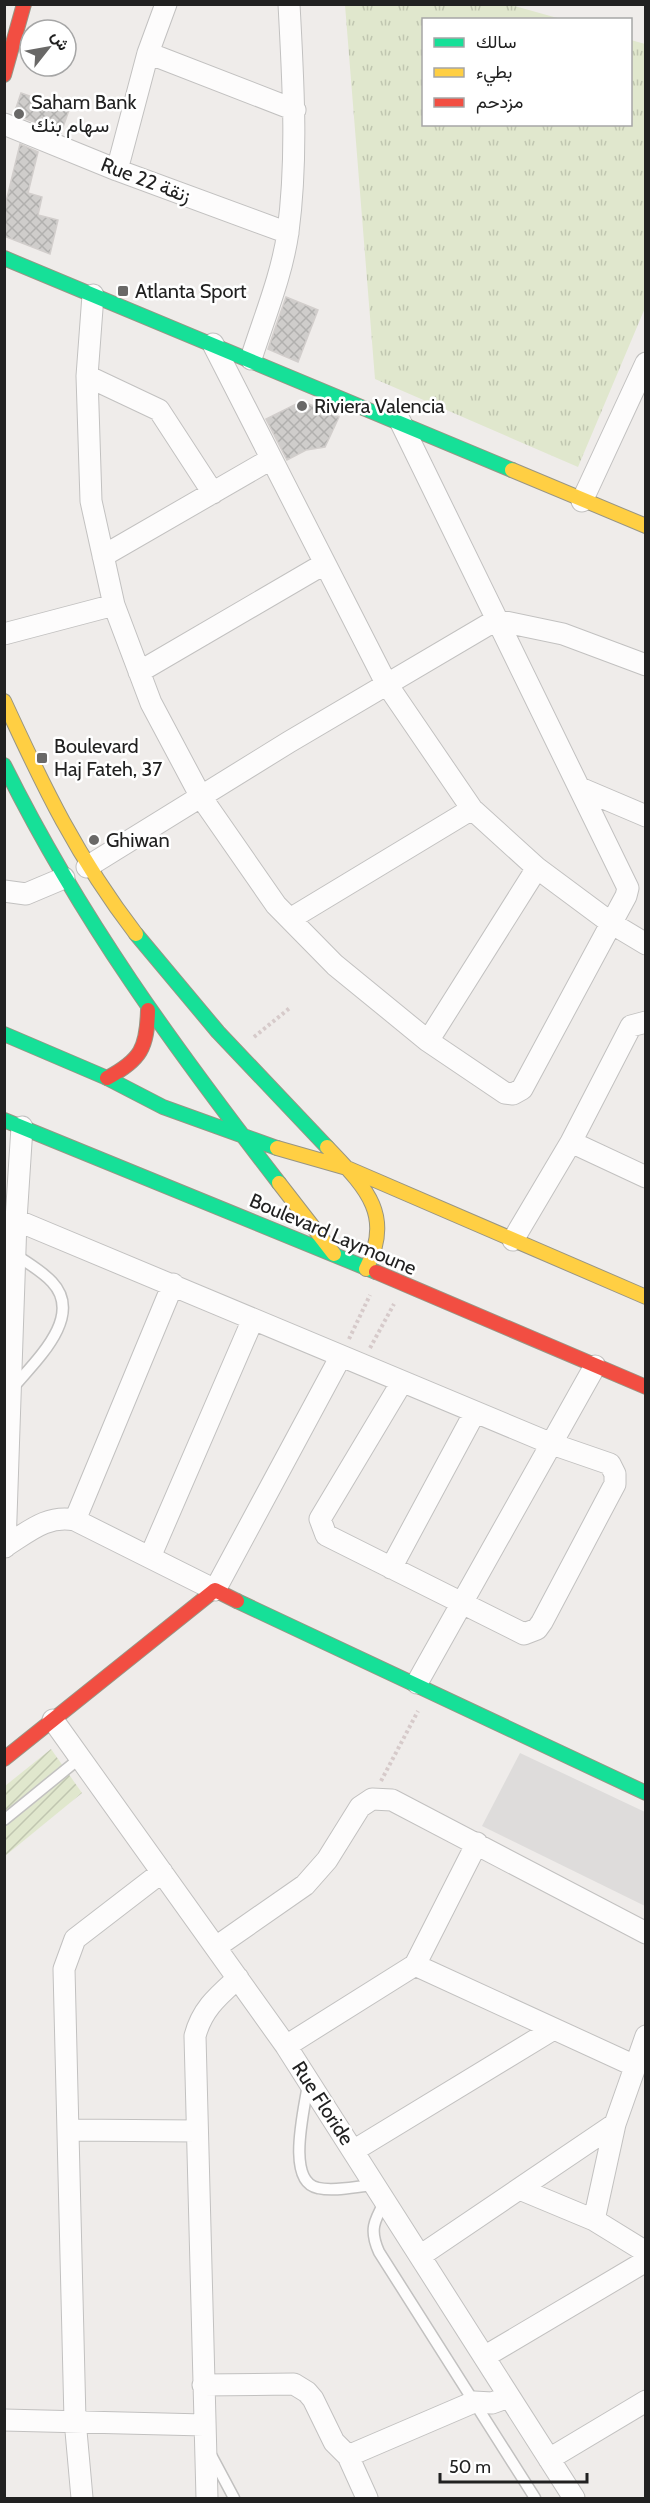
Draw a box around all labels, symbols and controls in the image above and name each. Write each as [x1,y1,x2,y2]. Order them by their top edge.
north arrow [18,18,78,78]
legend [422,18,632,126]
text: ش [47,27,74,54]
text: سالك [476,31,516,53]
text: بطيء [476,61,512,87]
place label: Saham Bank سهام بنك [31,90,136,138]
text: مزدحم [476,91,523,114]
marker: Saham Bank سهام بنك [12,107,26,121]
street label: Rue 22 زنقة [97,152,194,209]
place label: Atlanta Sport [135,279,247,303]
marker: Atlanta Sport [116,284,130,298]
place label: Riviera Valencia [314,394,445,418]
marker: Riviera Valencia [295,399,309,413]
place label: Boulevard Haj Fateh, 37 [54,734,162,781]
marker: Boulevard Haj Fateh, 37 [35,751,49,765]
place label: Ghiwan [106,828,170,852]
marker: Ghiwan [87,833,101,847]
street label: Boulevard Laymoune [246,1188,420,1280]
street label: Rue Floride [287,2057,359,2149]
scale bar [440,2446,587,2484]
text: 50 m [449,2456,491,2478]

